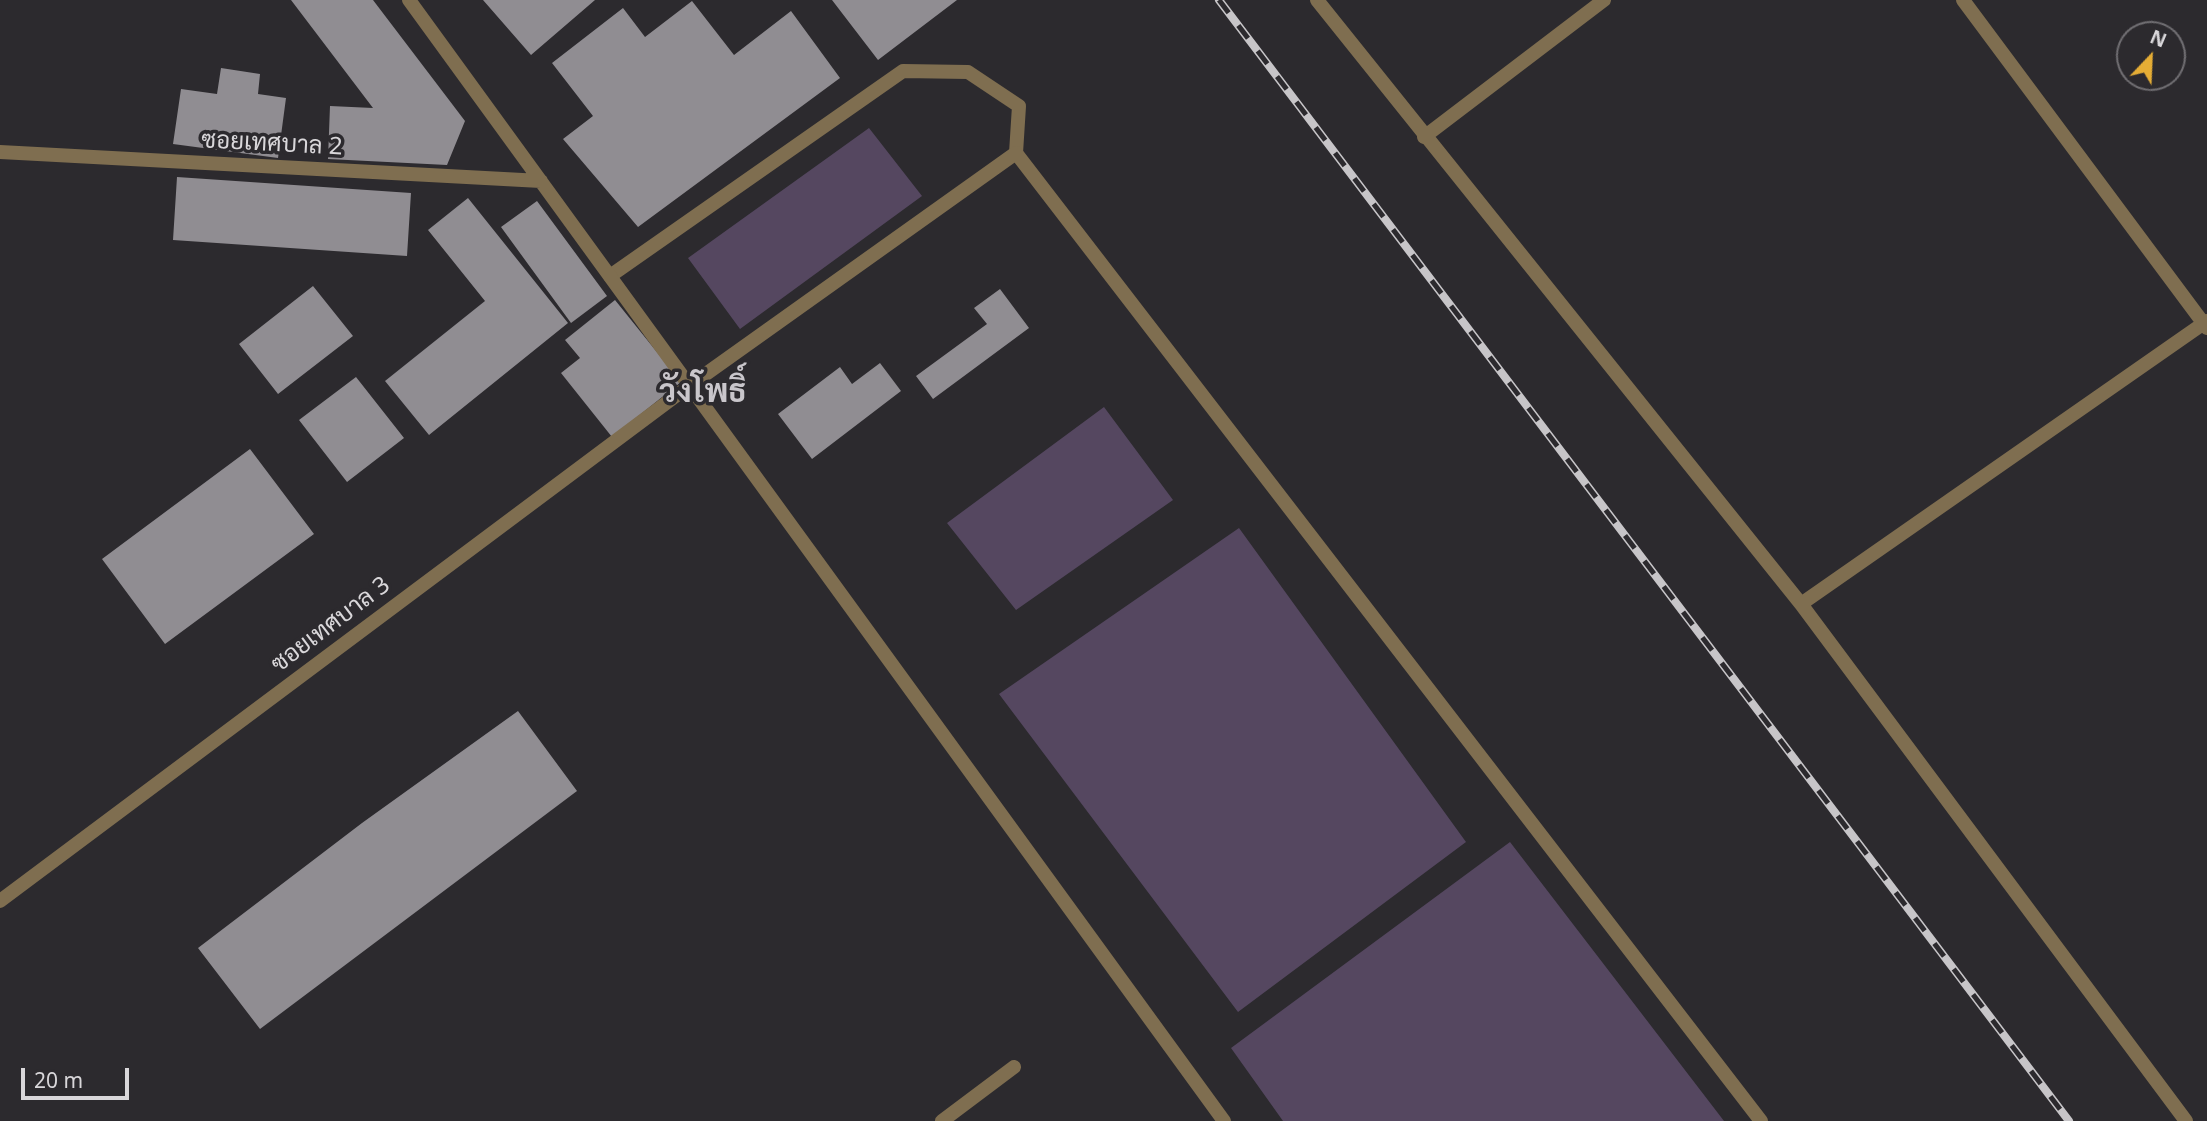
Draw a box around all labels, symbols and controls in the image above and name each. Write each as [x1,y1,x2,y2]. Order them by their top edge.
north arrow [2116,21,2186,91]
text: N [2146,24,2171,53]
street label: ซอยเทศบาล 2 [201,126,343,162]
district label: วังโพธิ์ [659,374,747,412]
street label: ซอยเทศบาล 3 [266,571,396,679]
scale bar [24,1054,133,1098]
text: 20 m [34,1066,83,1094]

